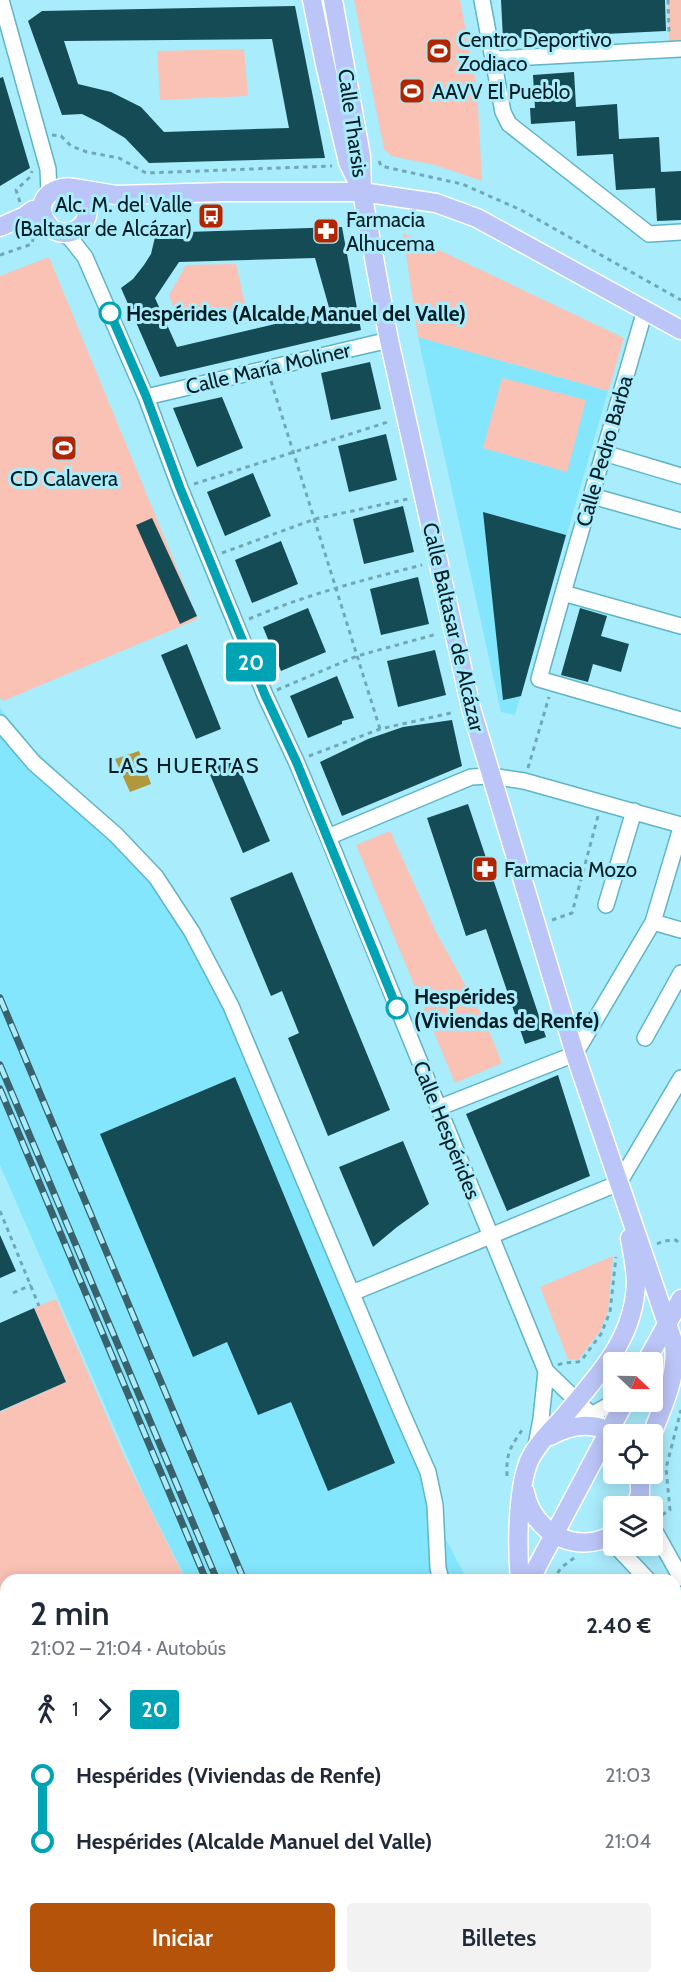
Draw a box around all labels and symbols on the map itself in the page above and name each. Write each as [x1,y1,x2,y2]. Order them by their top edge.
place label: Centro Deportivo Zodiaco [458,27,612,76]
sports icon: Centro Deportivo Zodiaco [424,36,454,66]
street label: Calle Tharsis [333,67,373,179]
sports icon: AAVV El Pueblo [397,76,427,106]
place label: AAVV El Pueblo [432,79,570,104]
place label: Alc. M. del Valle (Baltasar de Alcázar) [14,192,192,241]
bus stop icon: Alc. M. del Valle (Baltasar de Alcázar) [196,201,226,231]
place label: Farmacia Alhucema [346,207,435,256]
pharmacy icon: Farmacia Alhucema [311,216,341,246]
place label: Hespérides (Alcalde Manuel del Valle) [126,301,466,326]
marker: Hespérides (Alcalde Manuel del Valle) [99,302,121,324]
street label: Calle María Moliner [183,337,353,399]
street label: Calle Pedro Barba [570,373,638,529]
sports icon: CD Calavera [49,433,79,463]
place label: CD Calavera [10,466,118,491]
street label: Calle Baltasar de Alcázar [418,520,490,734]
line badge: 20 [224,642,278,682]
district label: LAS HUERTAS [108,752,260,779]
pharmacy icon: Farmacia Mozo [470,854,500,884]
place label: Farmacia Mozo [504,857,637,882]
place label: Hespérides (Viviendas de Renfe) [414,984,600,1033]
marker: Hespérides (Viviendas de Renfe) [386,997,408,1019]
street label: Calle Hespérides [408,1057,486,1203]
north arrow [603,1352,663,1412]

